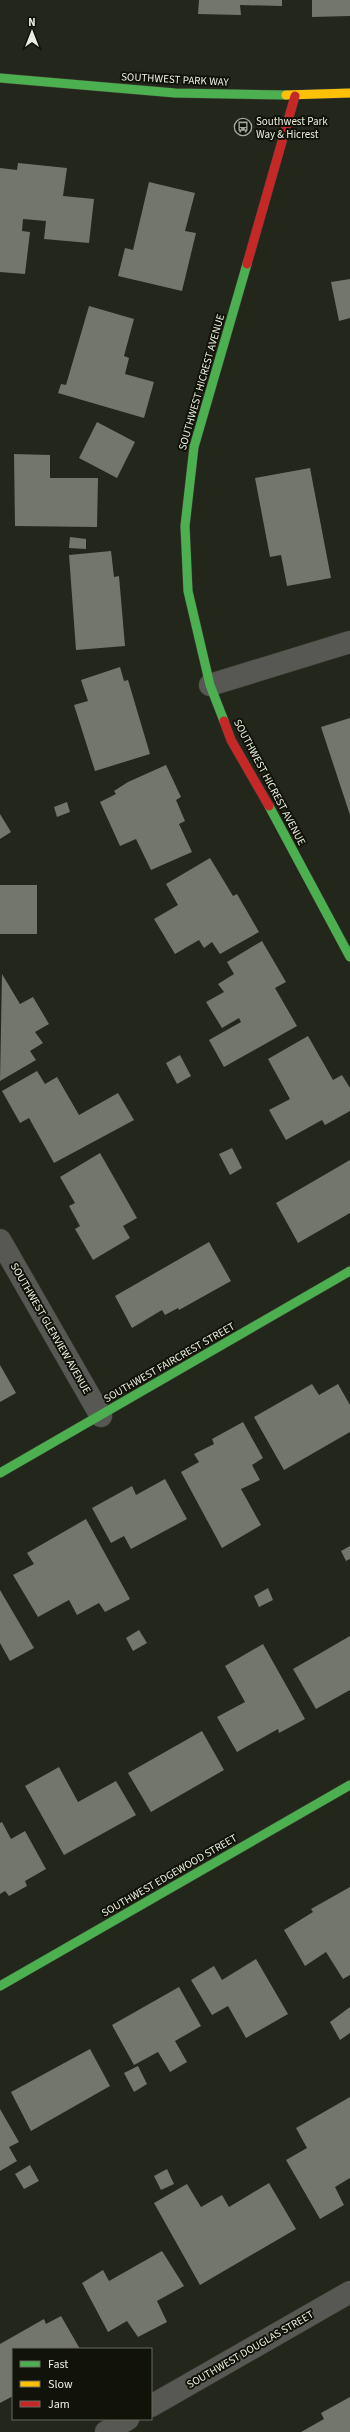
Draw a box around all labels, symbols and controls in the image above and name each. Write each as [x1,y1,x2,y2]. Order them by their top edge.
north arrow [12,12,52,52]
text: N [28,15,36,30]
street label: SOUTHWEST PARK WAY [121,69,230,90]
place label: Southwest Park Way & Hicrest [256,114,328,142]
bus stop icon: Southwest Park Way & Hicrest [233,117,253,137]
street label: SOUTHWEST HICREST AVENUE [175,312,228,452]
street label: SOUTHWEST HICREST AVENUE [230,716,309,848]
street label: SOUTHWEST GLENVIEW AVENUE [7,1260,94,1397]
street label: SOUTHWEST FAIRCREST STREET [101,1319,238,1406]
street label: SOUTHWEST EDGEWOOD STREET [99,1830,240,1920]
street label: SOUTHWEST DOUGLAS STREET [184,2307,317,2392]
legend [12,2348,152,2420]
text: Fast [48,2356,68,2373]
text: Slow [48,2376,73,2393]
text: Jam [48,2396,70,2413]

